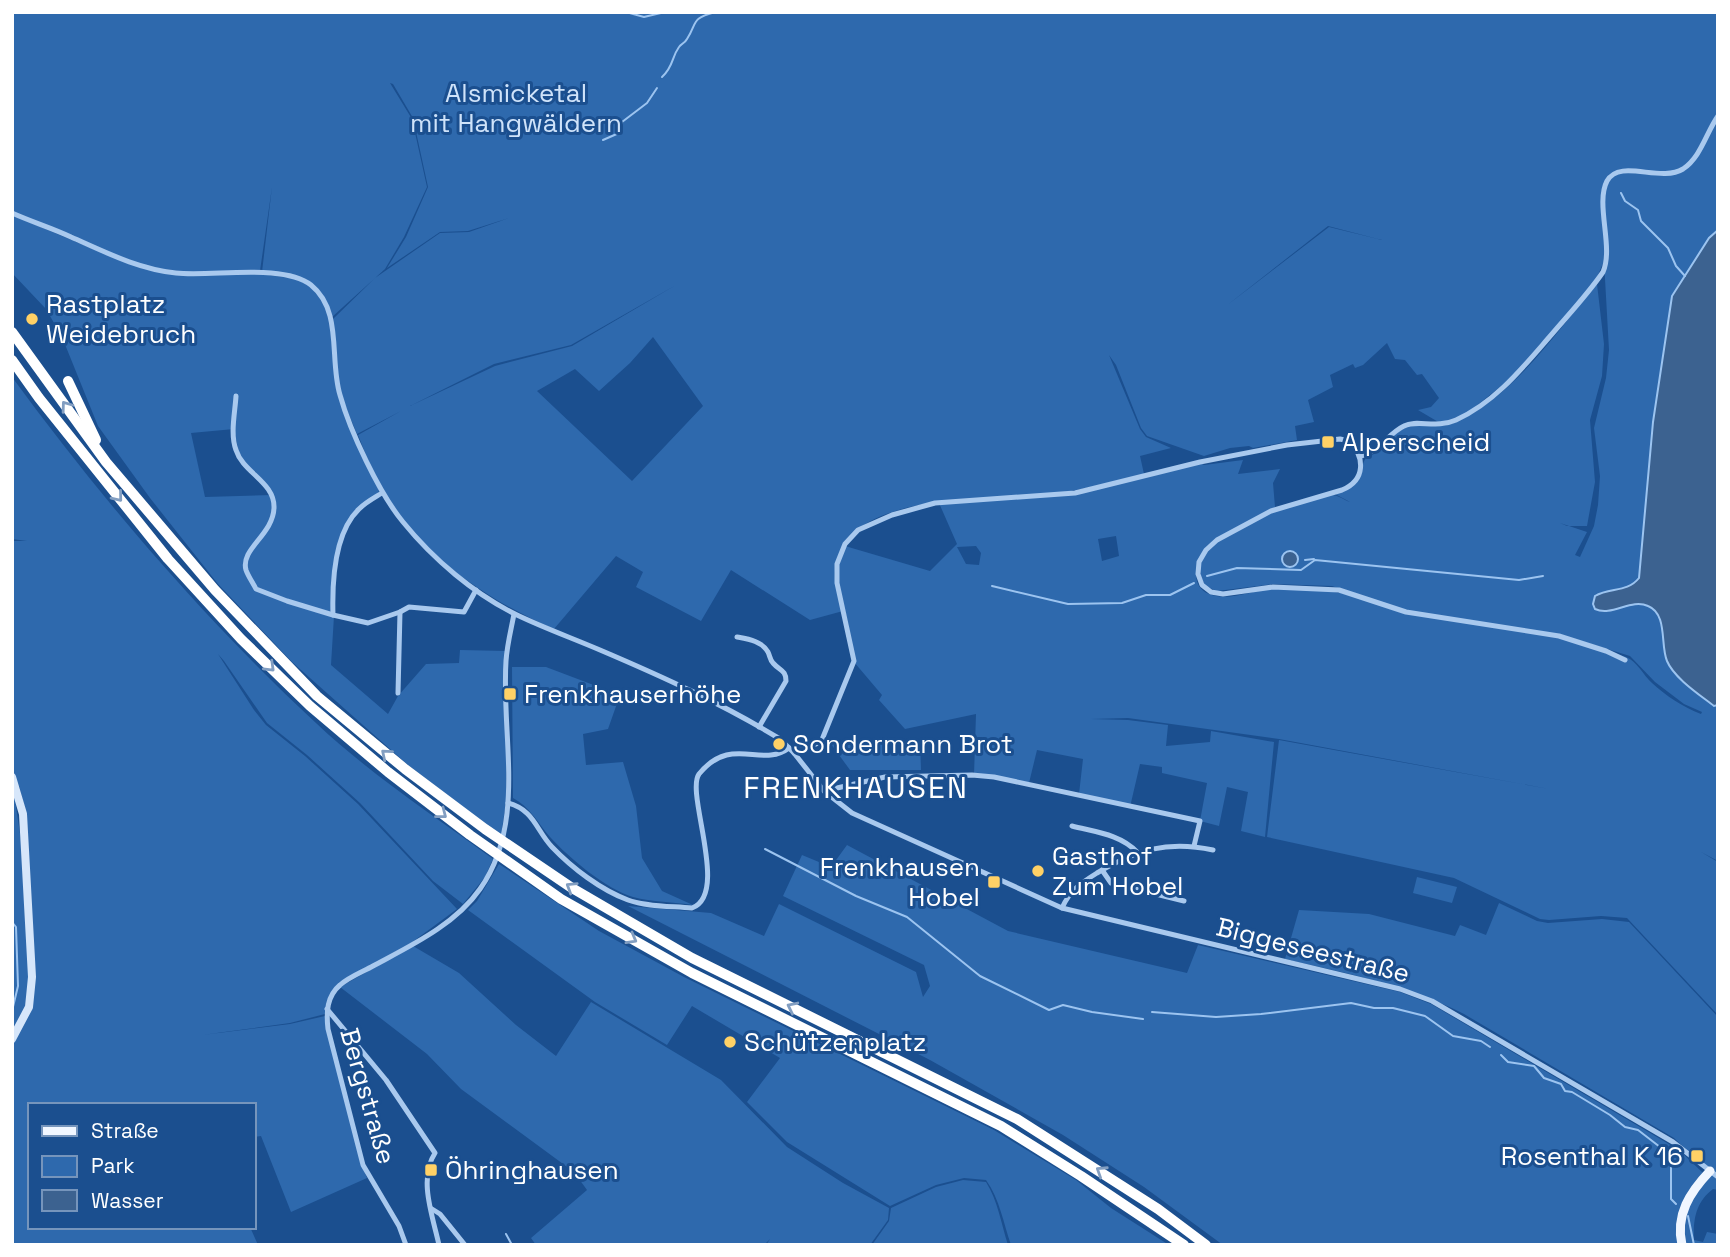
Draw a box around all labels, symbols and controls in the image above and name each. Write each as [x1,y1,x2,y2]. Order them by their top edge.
park label: Alsmicketal mit Hangwäldern [410,76,622,140]
place label: Rastplatz Weidebruch [46,287,196,351]
marker: Rastplatz Weidebruch [24,311,40,327]
one-way arrow [62,401,74,414]
place label: Alperscheid [1342,425,1490,459]
marker: Alperscheid [1320,434,1336,450]
one-way arrow [110,489,123,501]
one-way arrow [261,658,274,671]
place label: Frenkhauserhöhe [524,677,741,711]
marker: Frenkhauserhöhe [502,686,518,702]
place label: Sondermann Brot [793,727,1013,761]
marker: Sondermann Brot [771,736,787,752]
one-way arrow [382,750,395,762]
district label: FRENKHAUSEN [743,768,969,807]
one-way arrow [435,806,447,819]
place label: Gasthof Zum Hobel [1052,839,1183,903]
place label: Frenkhausen Hobel [820,850,980,914]
marker: Gasthof Zum Hobel [1030,863,1046,879]
marker: Frenkhausen Hobel [986,874,1002,890]
one-way arrow [565,882,578,895]
street label: Biggeseestraße [1213,910,1413,990]
one-way arrow [625,931,637,944]
one-way arrow [787,1002,799,1016]
street label: Bergstraße [332,1024,404,1168]
place label: Schützenplatz [744,1025,926,1059]
marker: Schützenplatz [722,1034,738,1050]
legend [28,1103,256,1229]
text: Straße [91,1117,159,1144]
place label: Rosenthal K 16 [1501,1139,1683,1173]
marker: Rosenthal K 16 [1689,1148,1705,1164]
text: Park [91,1152,135,1179]
place label: Öhringhausen [445,1153,619,1187]
marker: Öhringhausen [423,1162,439,1178]
one-way arrow [1095,1166,1108,1179]
text: Wasser [91,1187,164,1214]

